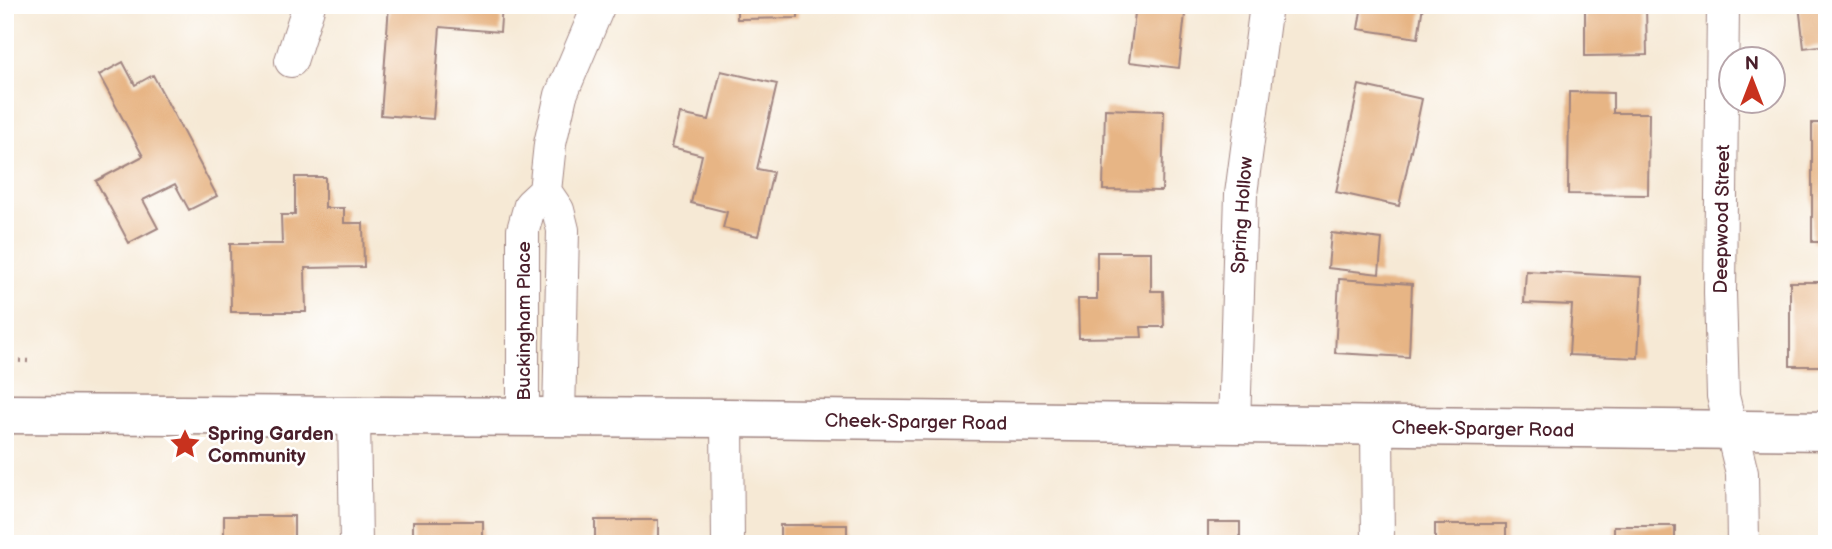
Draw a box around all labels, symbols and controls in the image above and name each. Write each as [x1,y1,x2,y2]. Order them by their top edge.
north arrow [1716,46,1786,116]
text: N [1745,53,1759,76]
street label: Deepwood Street [1710,144,1735,294]
street label: Spring Hollow [1227,156,1258,274]
street label: Buckingham Place [513,241,536,401]
street label: Cheek-Sparger Road [824,409,1008,436]
street label: Cheek-Sparger Road [1391,416,1575,443]
place label: Spring Garden Community [208,423,334,468]
place icon: Spring Garden Community [168,427,202,461]

